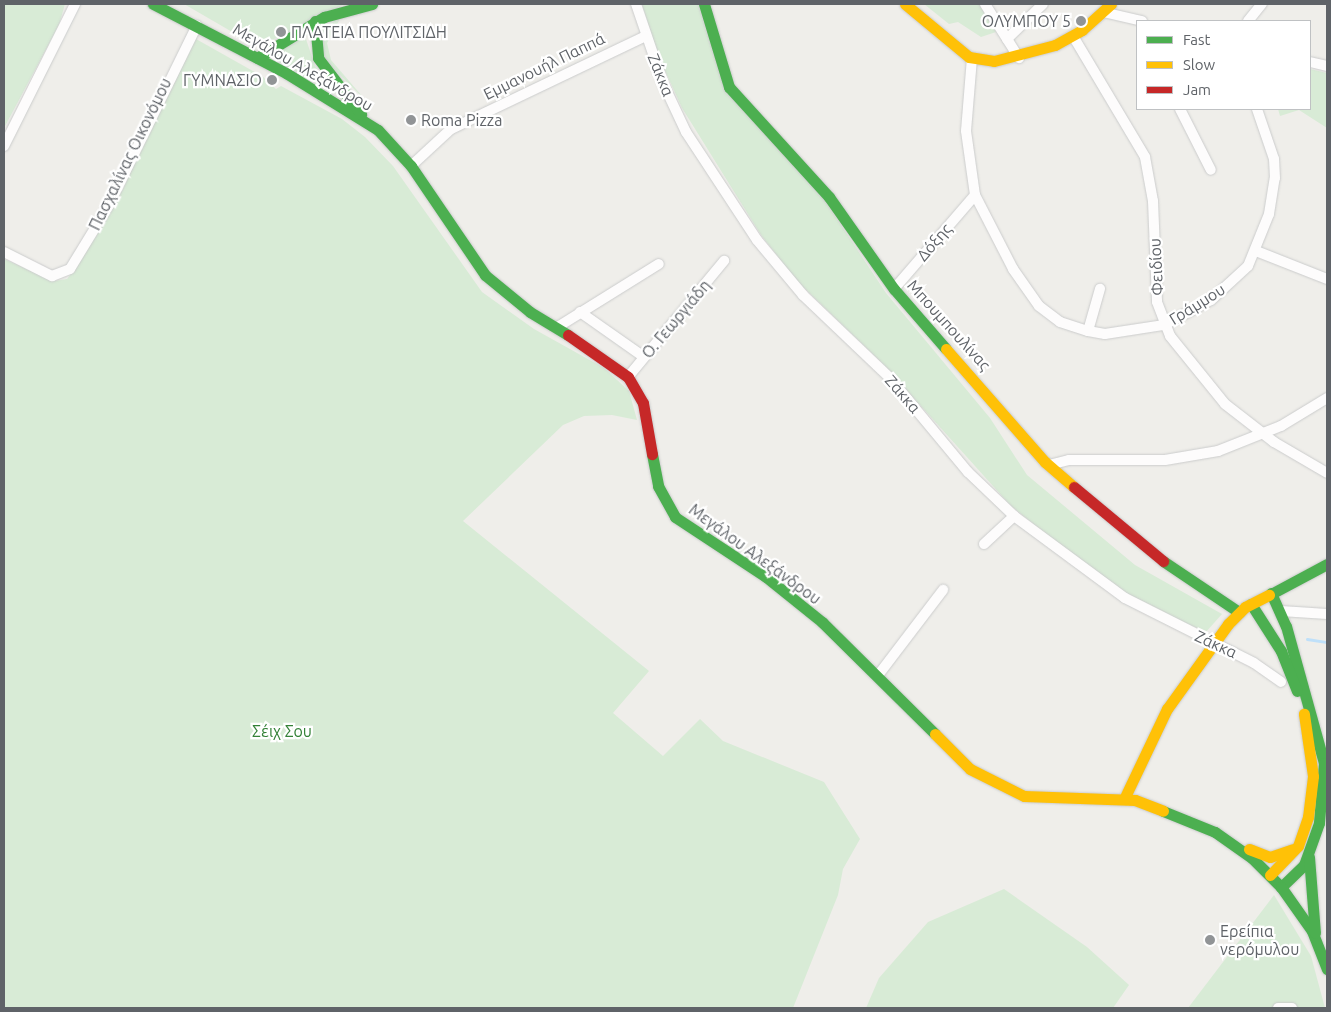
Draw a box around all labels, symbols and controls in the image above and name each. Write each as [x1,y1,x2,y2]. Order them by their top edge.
place label: ΟΛΥΜΠΟΥ 5 [982,11,1071,31]
marker: ΟΛΥΜΠΟΥ 5 [1075,15,1087,27]
street label: Μεγάλου Αλεξάνδρου [230,19,376,115]
legend [1136,20,1311,110]
place label: ΠΛΑΤΕΙΑ ΠΟΥΛΙΤΣΙΔΗ [291,22,447,42]
marker: ΠΛΑΤΕΙΑ ΠΟΥΛΙΤΣΙΔΗ [275,26,287,38]
street label: Εμμανουήλ Παππά [480,28,608,104]
text: Fast [1183,31,1210,48]
street label: Ζάκκα [644,51,678,99]
text: Slow [1183,56,1215,73]
place label: ΓΥΜΝΑΣΙΟ [183,70,262,90]
marker: ΓΥΜΝΑΣΙΟ [266,74,278,86]
street label: Πασχαλίνας Οικονόμου [85,75,175,233]
text: Jam [1183,81,1211,98]
place label: Roma Pizza [421,110,502,130]
marker: Roma Pizza [405,114,417,126]
street label: Δόξης [913,219,955,265]
street label: Φειδίου [1145,238,1167,296]
street label: Ο. Γεωργιάδη [638,276,714,362]
street label: Μπουμπουλίνας [903,276,995,374]
street label: Γράμμου [1165,279,1229,329]
street label: Ζάκκα [881,371,925,417]
street label: Μεγάλου Αλεξάνδρου [685,500,825,608]
street label: Ζάκκα [1192,626,1240,662]
park label: Σέιχ Σου [252,721,312,741]
place label: Ερείπια νερόμυλου [1220,921,1299,959]
marker: Ερείπια νερόμυλου [1204,934,1216,946]

